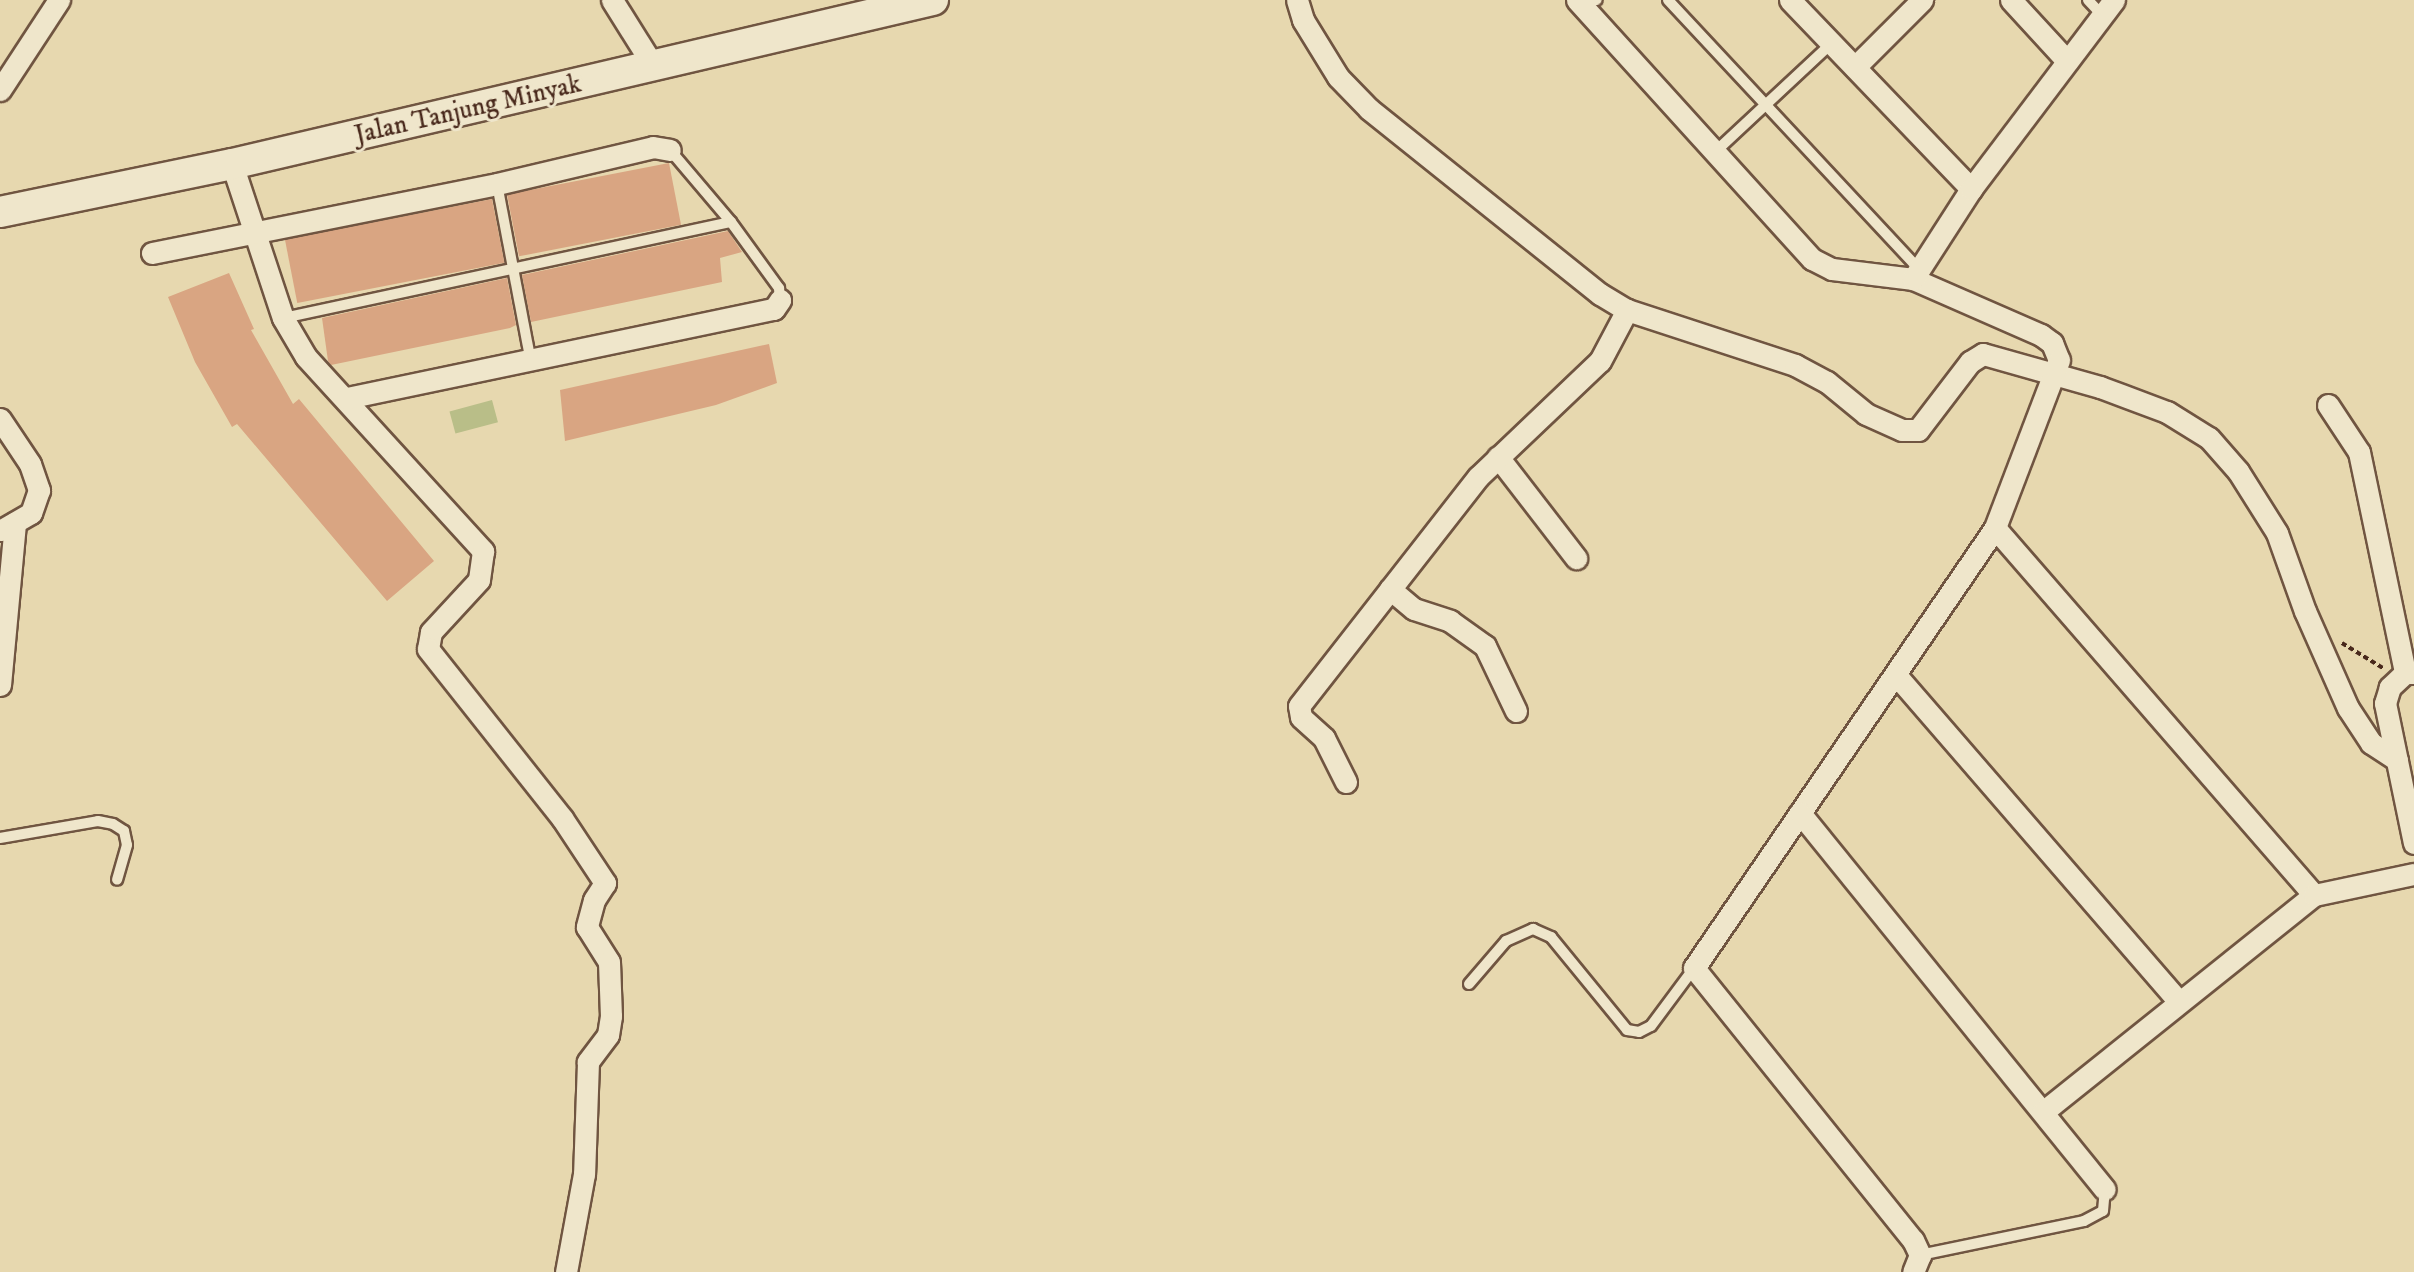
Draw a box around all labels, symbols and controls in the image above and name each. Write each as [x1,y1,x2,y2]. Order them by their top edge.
street label: Jalan Tanjung Minyak [352,69,584,151]

